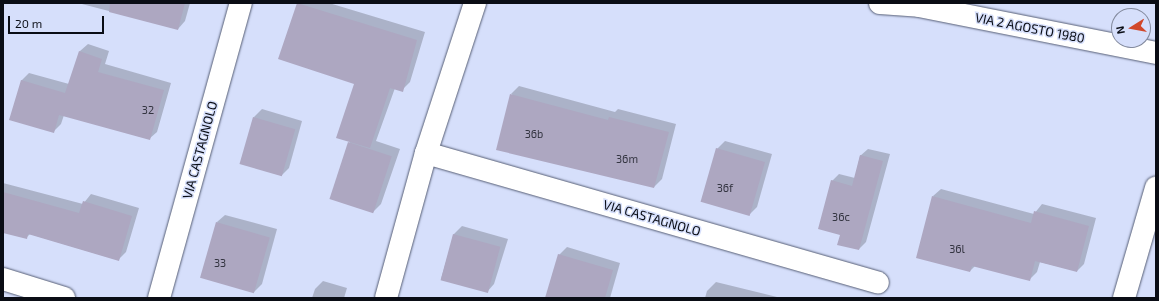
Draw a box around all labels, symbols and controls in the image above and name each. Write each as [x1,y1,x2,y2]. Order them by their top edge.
scale bar [10,8,106,34]
north arrow [1111,8,1151,48]
street label: VIA 2 AGOSTO 1980 [974,10,1086,46]
text: 20 m [15,16,42,30]
text: N [1113,25,1127,35]
street label: VIA CASTAGNOLO [179,99,221,201]
house number: 32 [142,103,154,117]
house number: 36b [525,127,543,141]
house number: 36m [616,152,638,166]
house number: 36f [717,181,733,195]
street label: VIA CASTAGNOLO [601,197,703,239]
house number: 36c [832,210,850,224]
house number: 36l [949,242,965,256]
house number: 33 [214,256,226,270]

